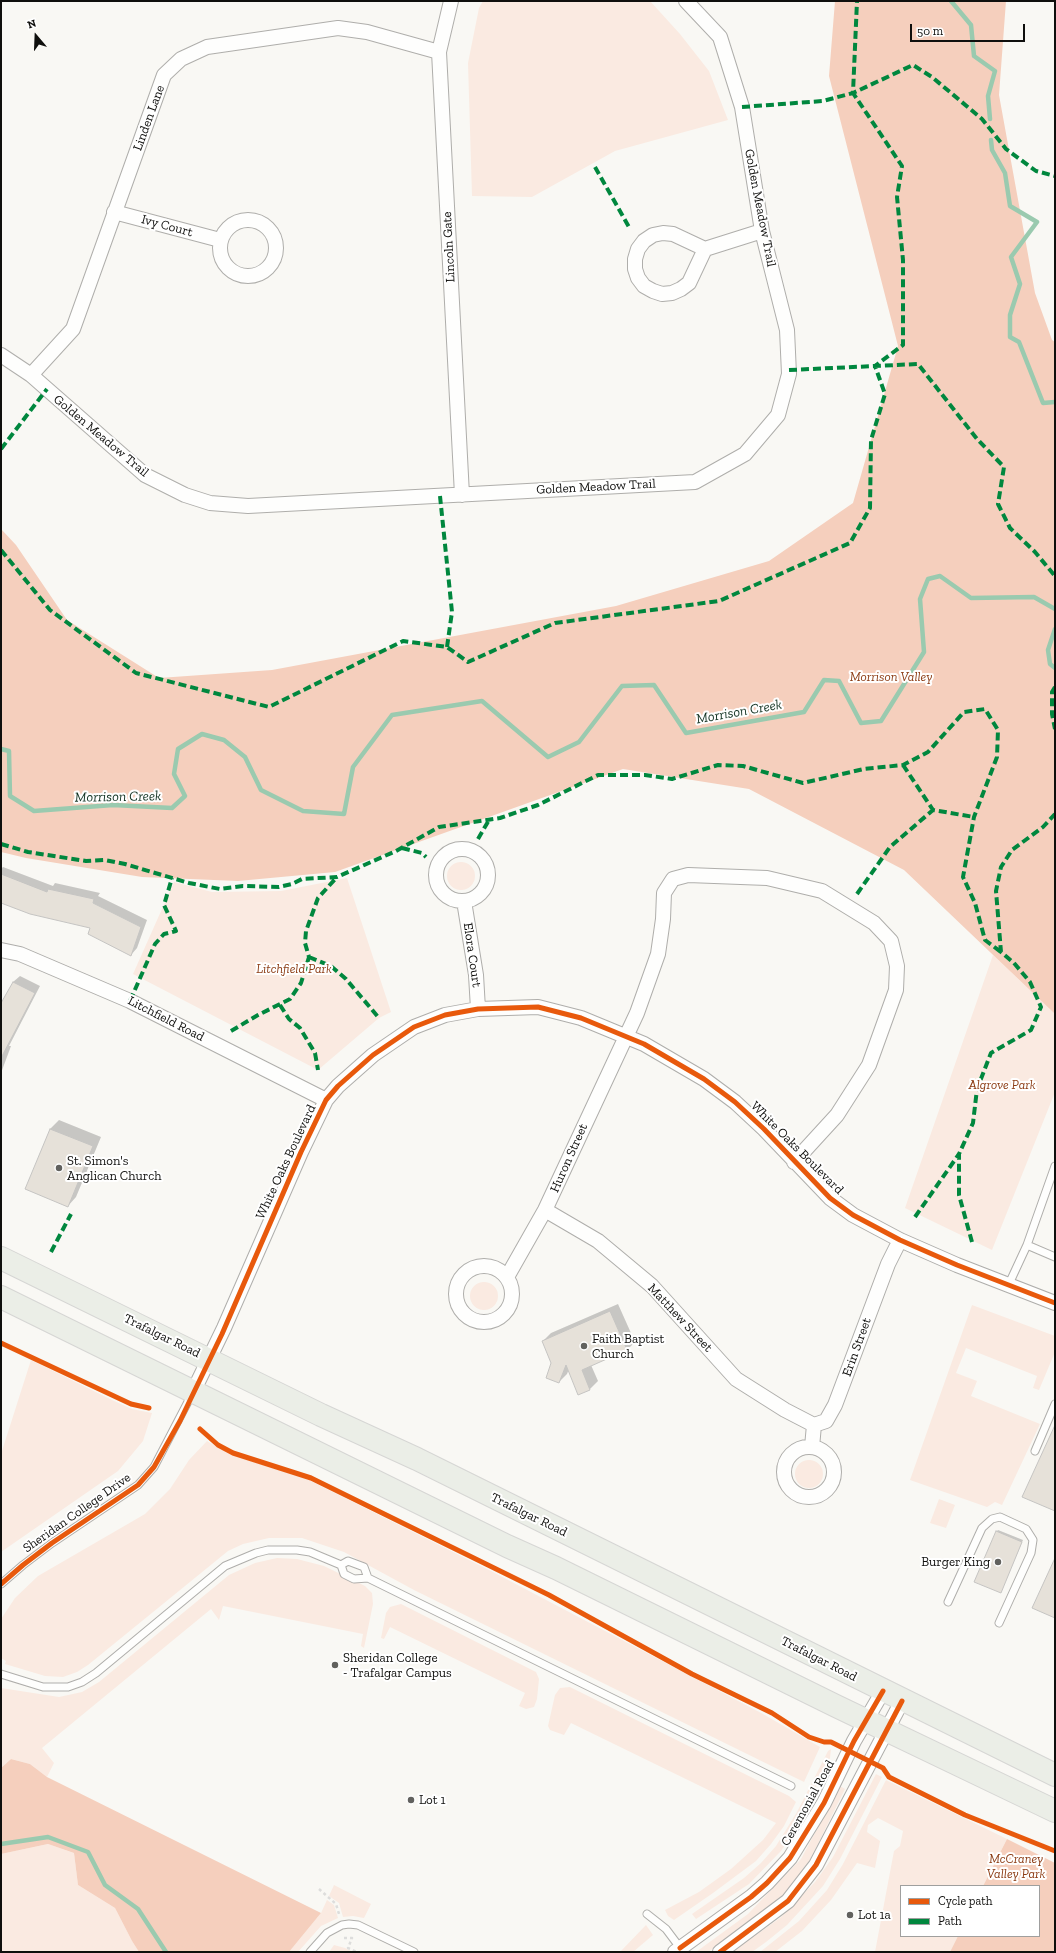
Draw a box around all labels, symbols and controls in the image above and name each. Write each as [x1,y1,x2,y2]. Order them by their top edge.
north arrow [16,16,56,56]
scale bar [912,16,1027,42]
text: N [26,17,38,32]
text: 50 m [917,24,943,38]
street label: Linden Lane [130,83,168,153]
street label: Golden Meadow Trail [741,148,779,268]
street label: Lincoln Gate [439,211,459,283]
street label: Ivy Court [140,212,194,240]
street label: Golden Meadow Trail [50,392,152,480]
street label: Golden Meadow Trail [536,476,656,498]
park label: Morrison Valley [850,669,932,685]
water label: Morrison Creek [695,696,783,728]
water label: Morrison Creek [75,788,161,806]
street label: Elora Court [460,922,484,988]
park label: Litchfield Park [256,961,332,977]
street label: Litchfield Road [125,993,207,1045]
park label: Algrove Park [969,1077,1035,1093]
street label: White Oaks Boulevard [747,1098,847,1198]
street label: White Oaks Boulevard [253,1102,319,1222]
street label: Huron Street [547,1121,591,1195]
place label: St. Simon's Anglican Church [67,1153,161,1184]
marker: St. Simon's Anglican Church [54,1163,64,1173]
street label: Matthew Street [644,1281,716,1355]
street label: Trafalgar Road [121,1311,203,1361]
street label: Erin Street [839,1315,875,1379]
place label: Faith Baptist Church [592,1331,664,1362]
marker: Faith Baptist Church [579,1341,589,1351]
street label: Sheridan College Drive [20,1470,134,1556]
street label: Trafalgar Road [488,1490,570,1540]
place label: Burger King [921,1554,990,1570]
marker: Burger King [993,1557,1003,1567]
street label: Trafalgar Road [778,1633,860,1685]
place label: Sheridan College - Trafalgar Campus [343,1650,452,1681]
marker: Sheridan College - Trafalgar Campus [330,1660,340,1670]
street label: Ceremonial Road [778,1757,838,1849]
place label: Lot 1 [419,1792,446,1808]
marker: Lot 1 [406,1795,416,1805]
park label: McCraney Valley Park [987,1851,1045,1882]
legend [900,1885,1040,1937]
text: Cycle path [938,1894,992,1908]
place label: Lot 1a [858,1907,891,1923]
marker: Lot 1a [845,1910,855,1920]
text: Path [938,1914,962,1928]

